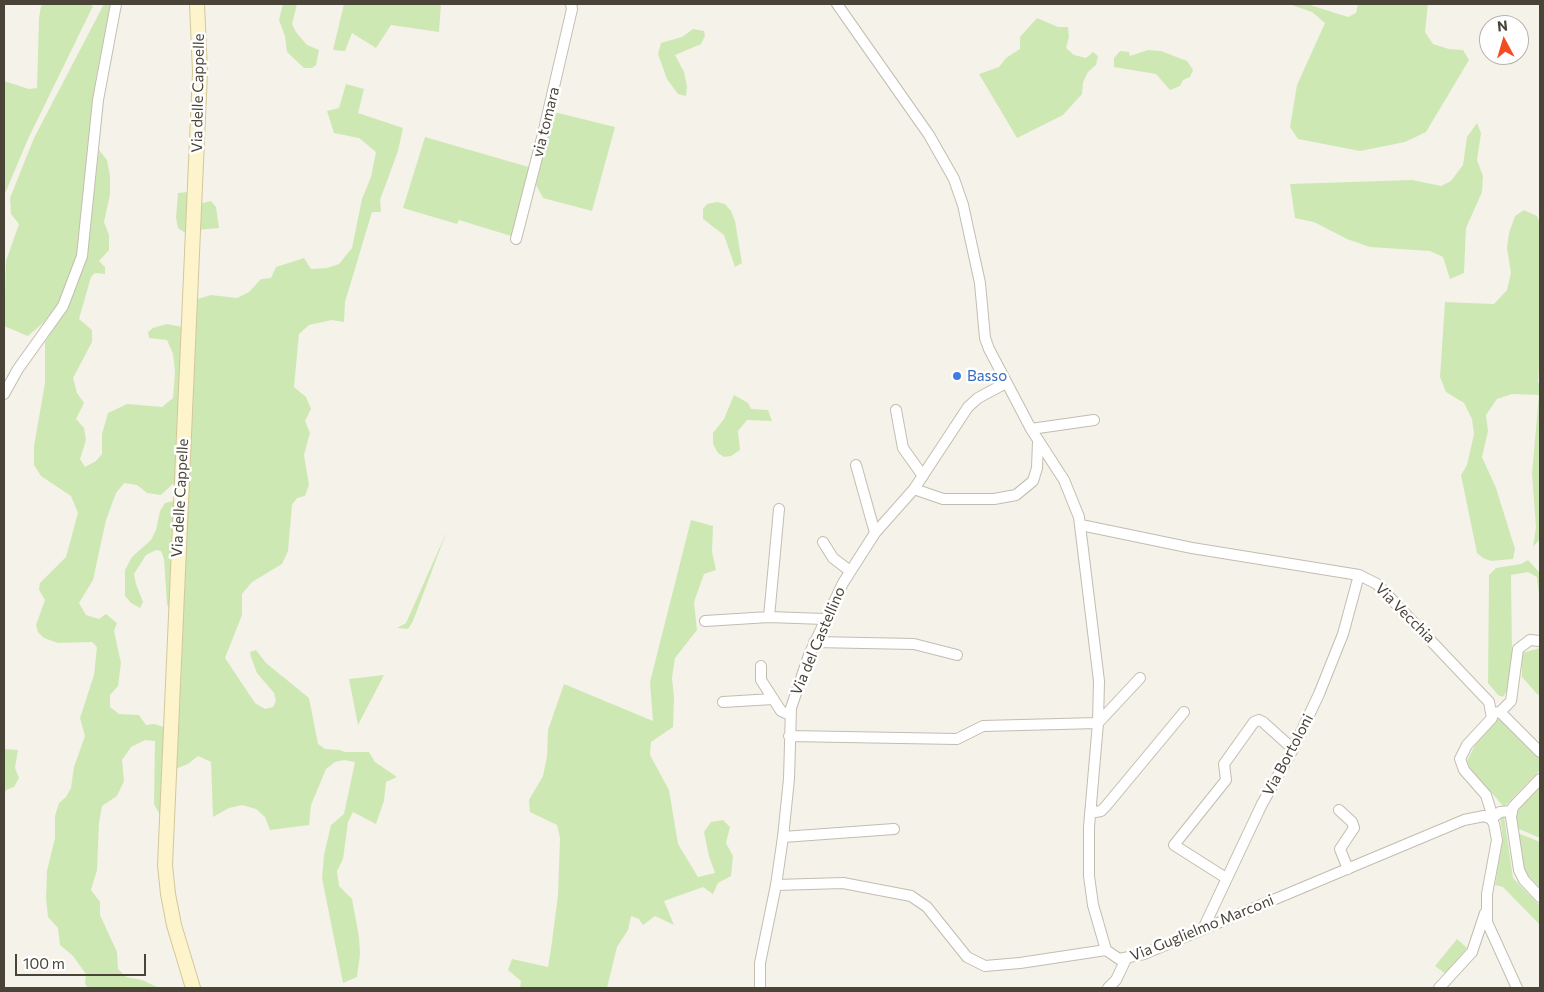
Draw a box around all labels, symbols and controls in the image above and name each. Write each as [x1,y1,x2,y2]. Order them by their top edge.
north arrow [1479,15,1529,65]
text: N [1496,17,1509,35]
street label: Via delle Cappelle [188,33,208,153]
street label: via tomara [529,85,563,159]
place label: Basso [967,367,1007,385]
marker: Basso [951,370,963,382]
street label: Via delle Cappelle [168,438,192,558]
street label: Via Vecchia [1371,579,1439,647]
street label: Via del Castellino [787,584,849,698]
street label: Via Bortoloni [1259,711,1317,799]
street label: Via Guglielmo Marconi [1128,891,1276,965]
scale bar [18,944,149,976]
text: 100 m [23,954,65,972]

